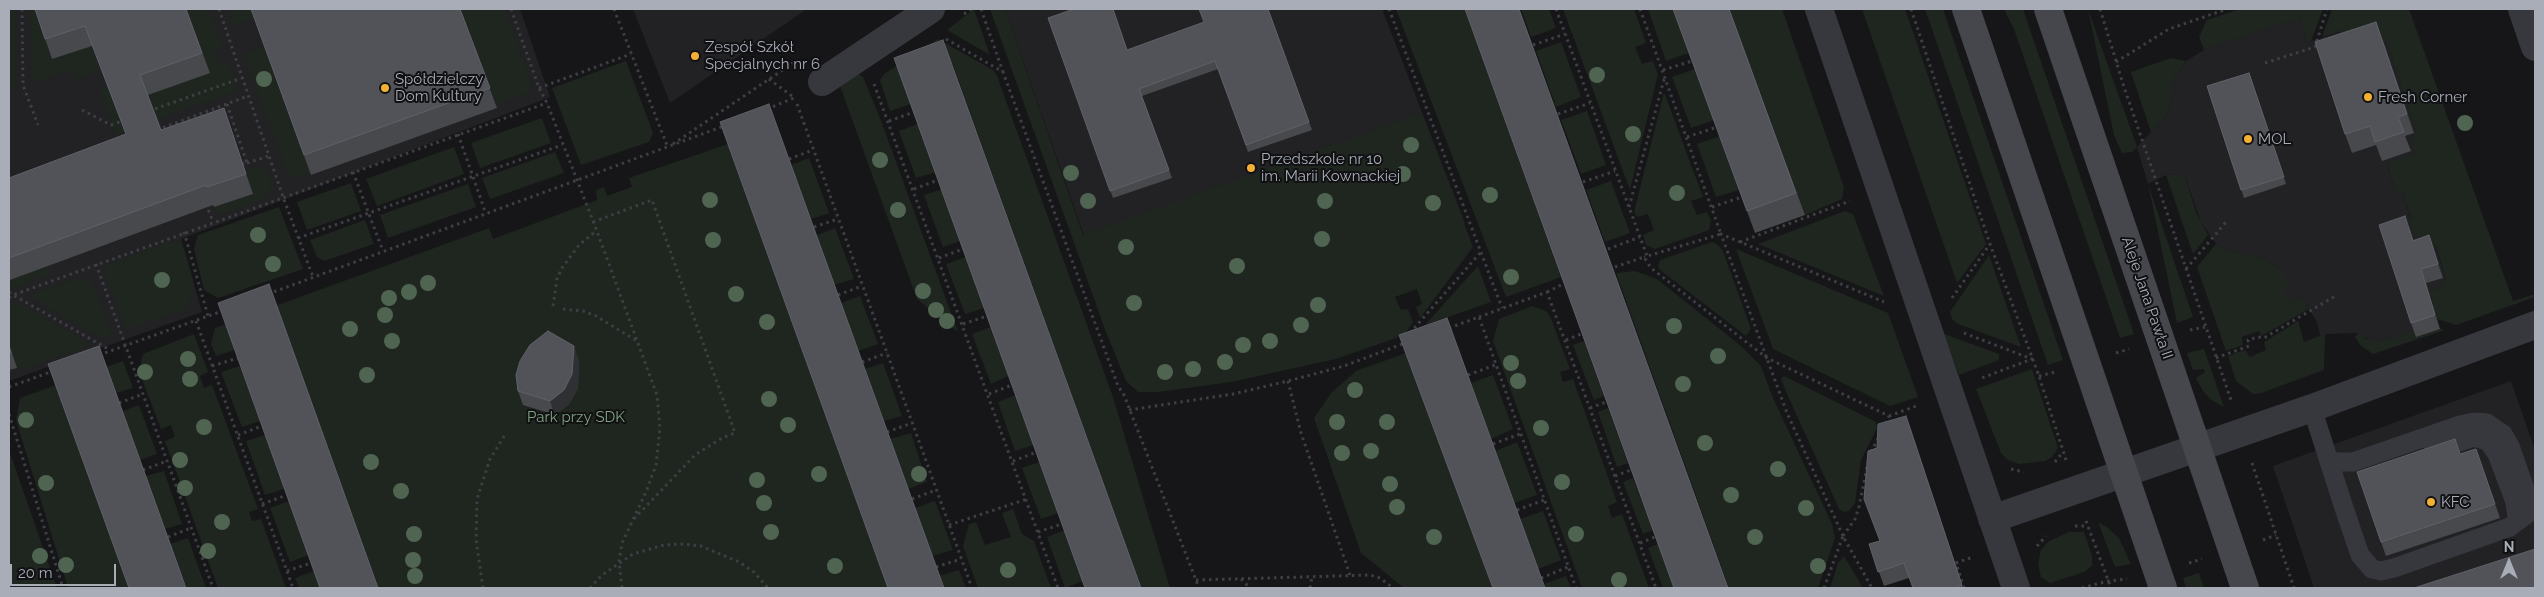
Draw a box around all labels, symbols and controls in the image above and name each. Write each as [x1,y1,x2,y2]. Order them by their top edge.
place label: Zespół Szkół Specjalnych nr 6 [705,38,820,73]
marker: Zespół Szkół Specjalnych nr 6 [689,50,701,62]
place label: Spółdzielczy Dom Kultury [395,70,483,105]
marker: Spółdzielczy Dom Kultury [379,82,391,94]
place label: Fresh Corner [2378,88,2467,106]
marker: Fresh Corner [2362,91,2374,103]
place label: MOL [2258,130,2291,148]
marker: MOL [2242,133,2254,145]
place label: Przedszkole nr 10 im. Marii Kownackiej [1261,150,1400,185]
marker: Przedszkole nr 10 im. Marii Kownackiej [1245,162,1257,174]
street label: Aleje Jana Pawła II [2118,234,2176,362]
park label: Park przy SDK [527,408,625,426]
place label: KFC [2441,493,2470,511]
marker: KFC [2425,496,2437,508]
north arrow [2484,537,2534,587]
text: N [2504,539,2514,555]
scale bar [12,554,119,586]
text: 20 m [18,564,53,582]

